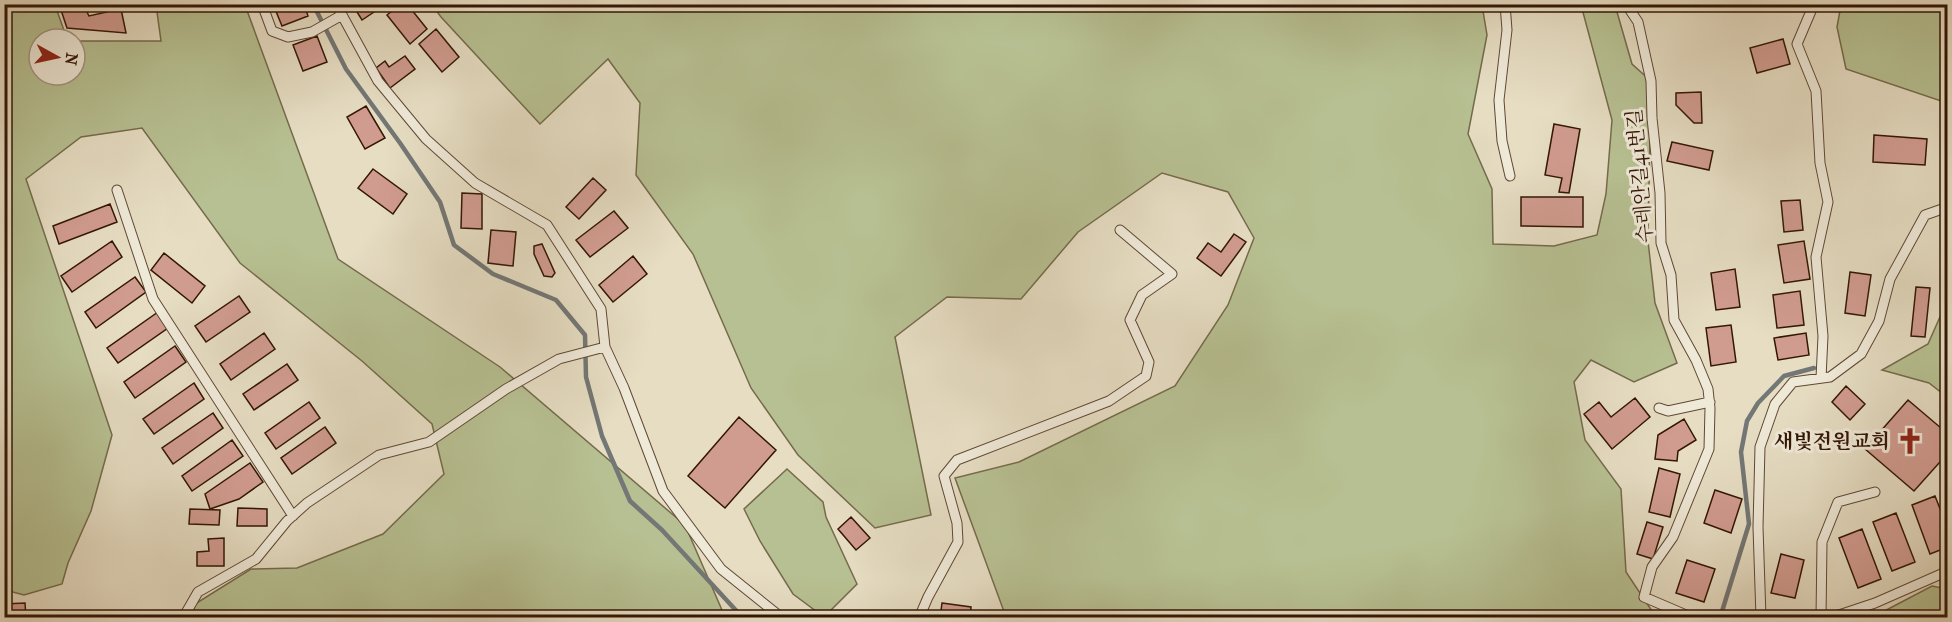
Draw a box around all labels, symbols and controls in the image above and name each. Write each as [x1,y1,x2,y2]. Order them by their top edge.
north arrow [27,27,87,87]
text: N [61,52,82,67]
street label: 수레안길41번길 [1623,108,1657,244]
church icon: 새빛전원교회 [1895,426,1925,456]
place label: 새빛전원교회 [1774,430,1890,453]

